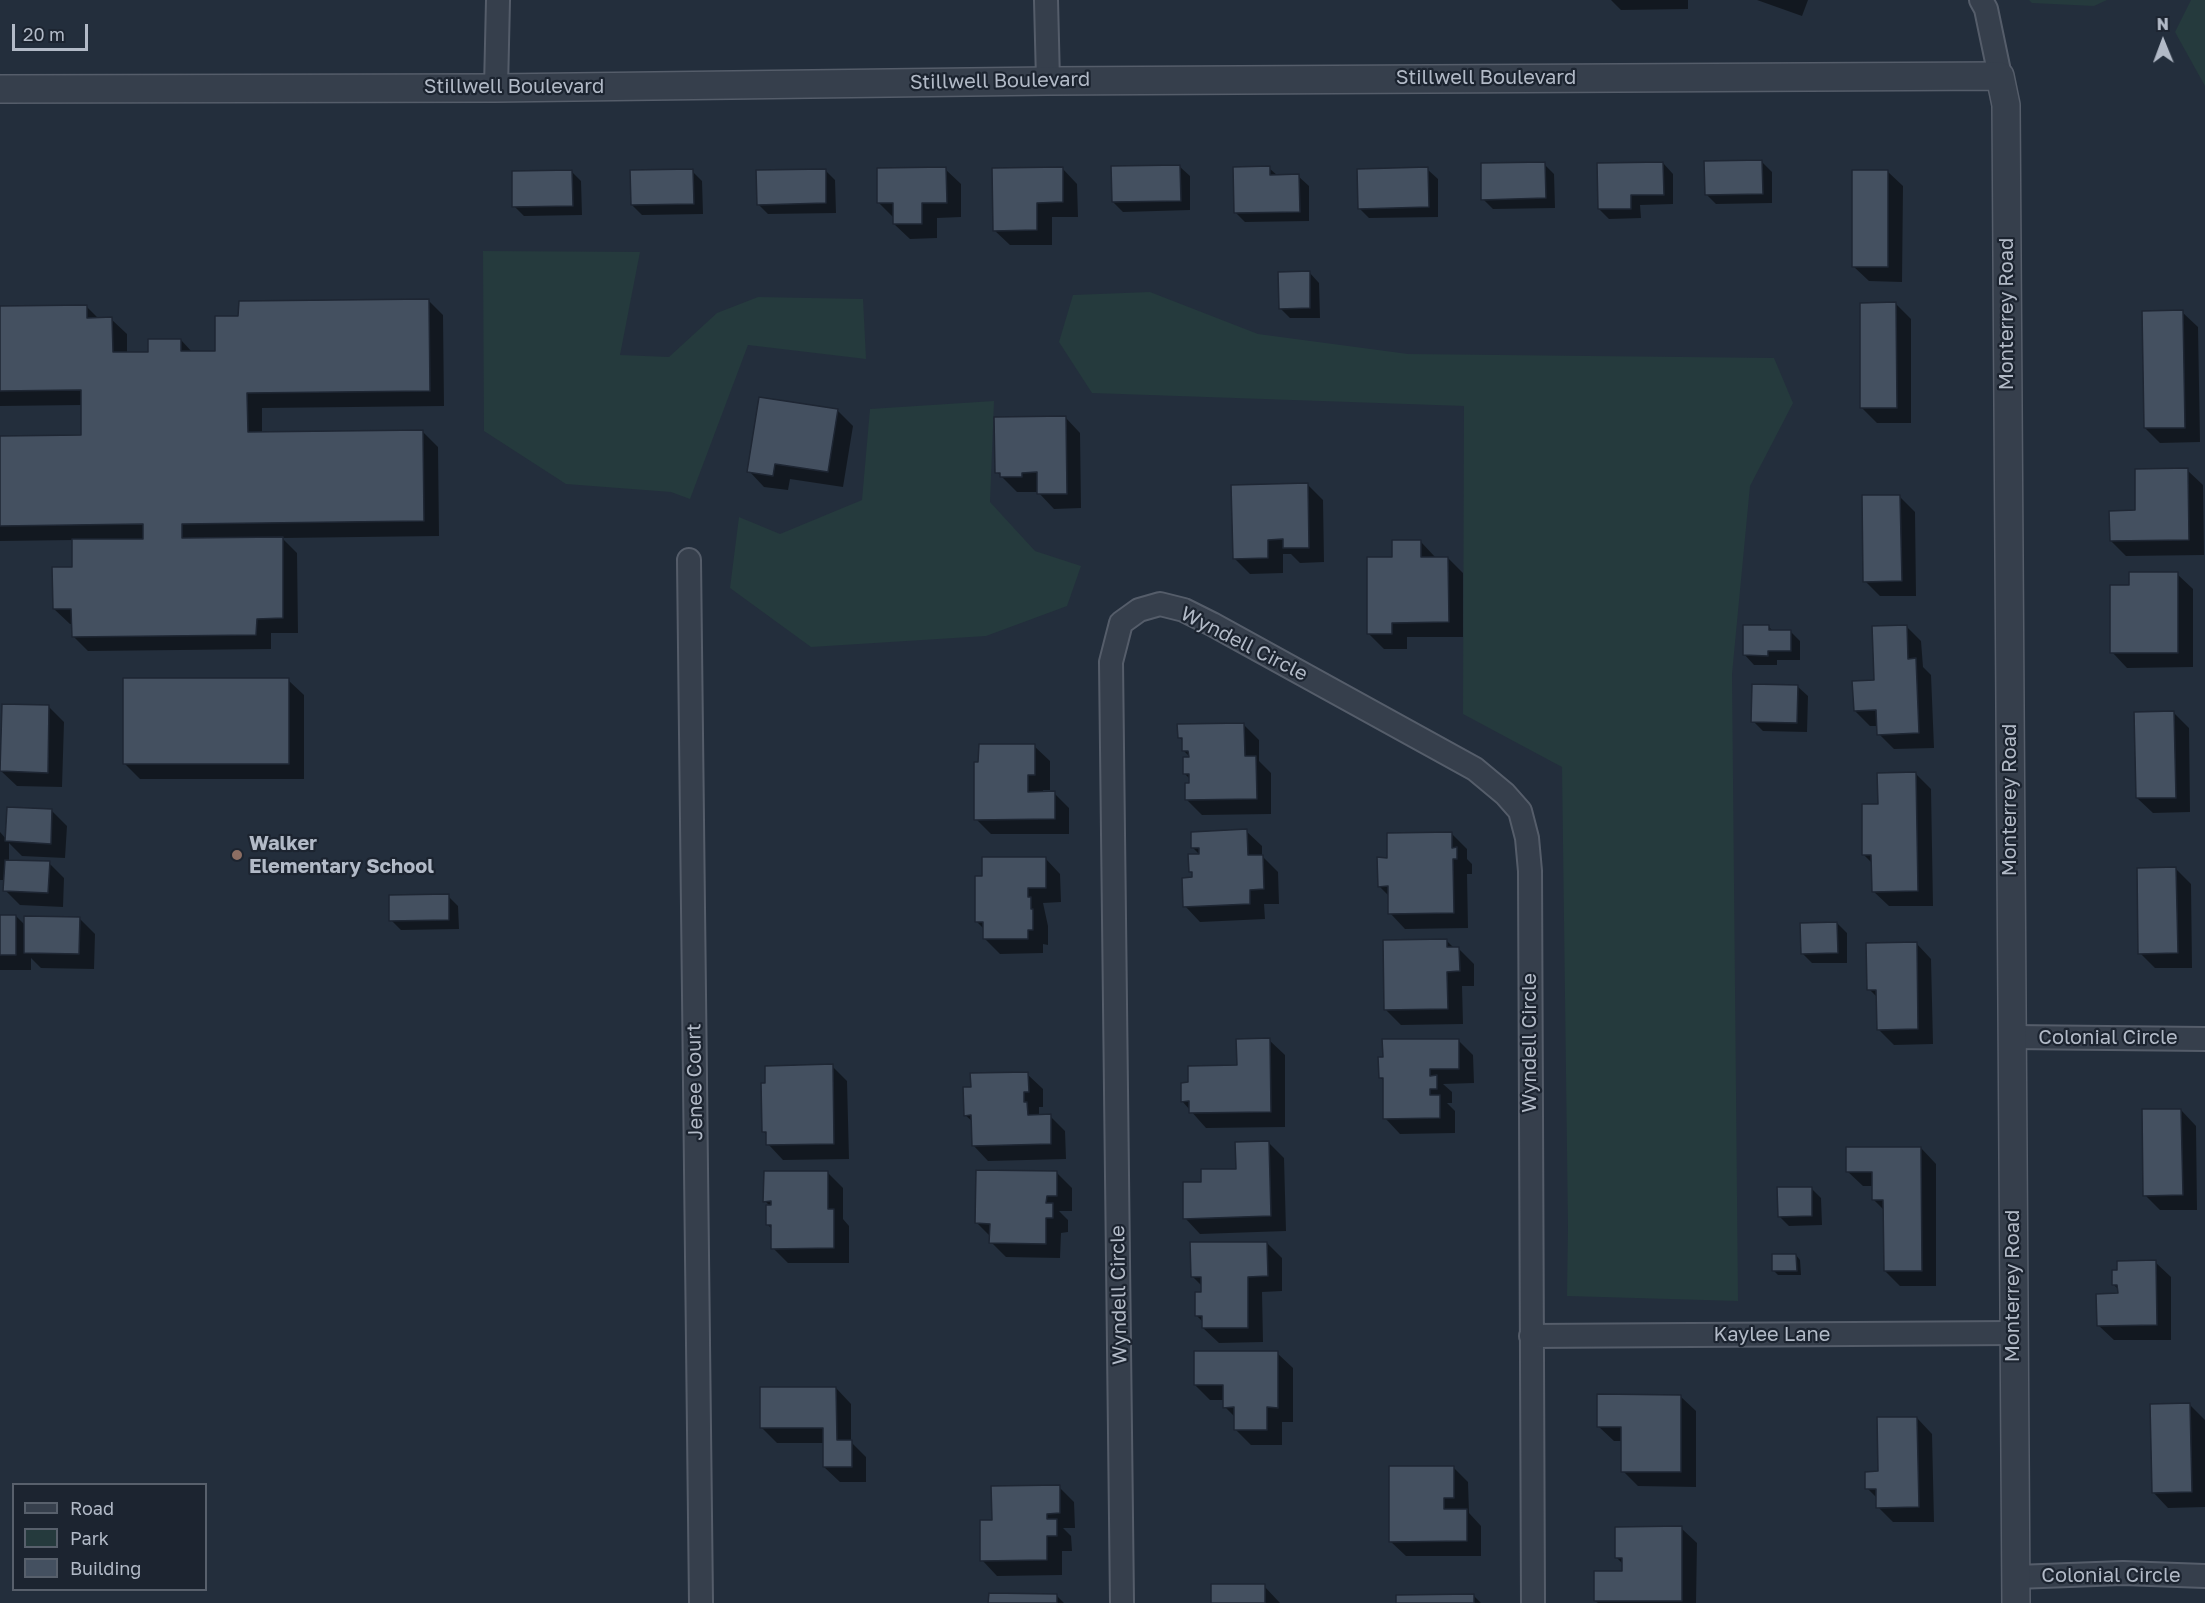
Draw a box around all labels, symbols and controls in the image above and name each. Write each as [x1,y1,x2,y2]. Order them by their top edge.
scale bar [15,12,92,50]
north arrow [2133,12,2193,72]
text: N [2156,14,2169,34]
text: 20 m [23,23,65,45]
street label: Stillwell Boulevard [1396,66,1576,90]
street label: Stillwell Boulevard [910,67,1090,95]
street label: Stillwell Boulevard [424,75,604,99]
street label: Monterrey Road [1995,238,2019,390]
street label: Wyndell Circle [1176,602,1312,686]
street label: Monterrey Road [1998,724,2022,876]
place label: Walker Elementary School [249,832,434,879]
marker: Walker Elementary School [230,848,244,862]
street label: Wyndell Circle [1518,973,1542,1113]
street label: Jenee Court [682,1023,708,1141]
street label: Colonial Circle [2038,1026,2178,1050]
street label: Monterrey Road [2001,1210,2025,1362]
street label: Wyndell Circle [1106,1225,1132,1365]
street label: Kaylee Lane [1714,1323,1830,1347]
legend [12,1483,207,1591]
text: Road [70,1497,114,1519]
text: Park [70,1527,109,1549]
text: Building [70,1557,141,1579]
street label: Colonial Circle [2041,1564,2181,1588]

